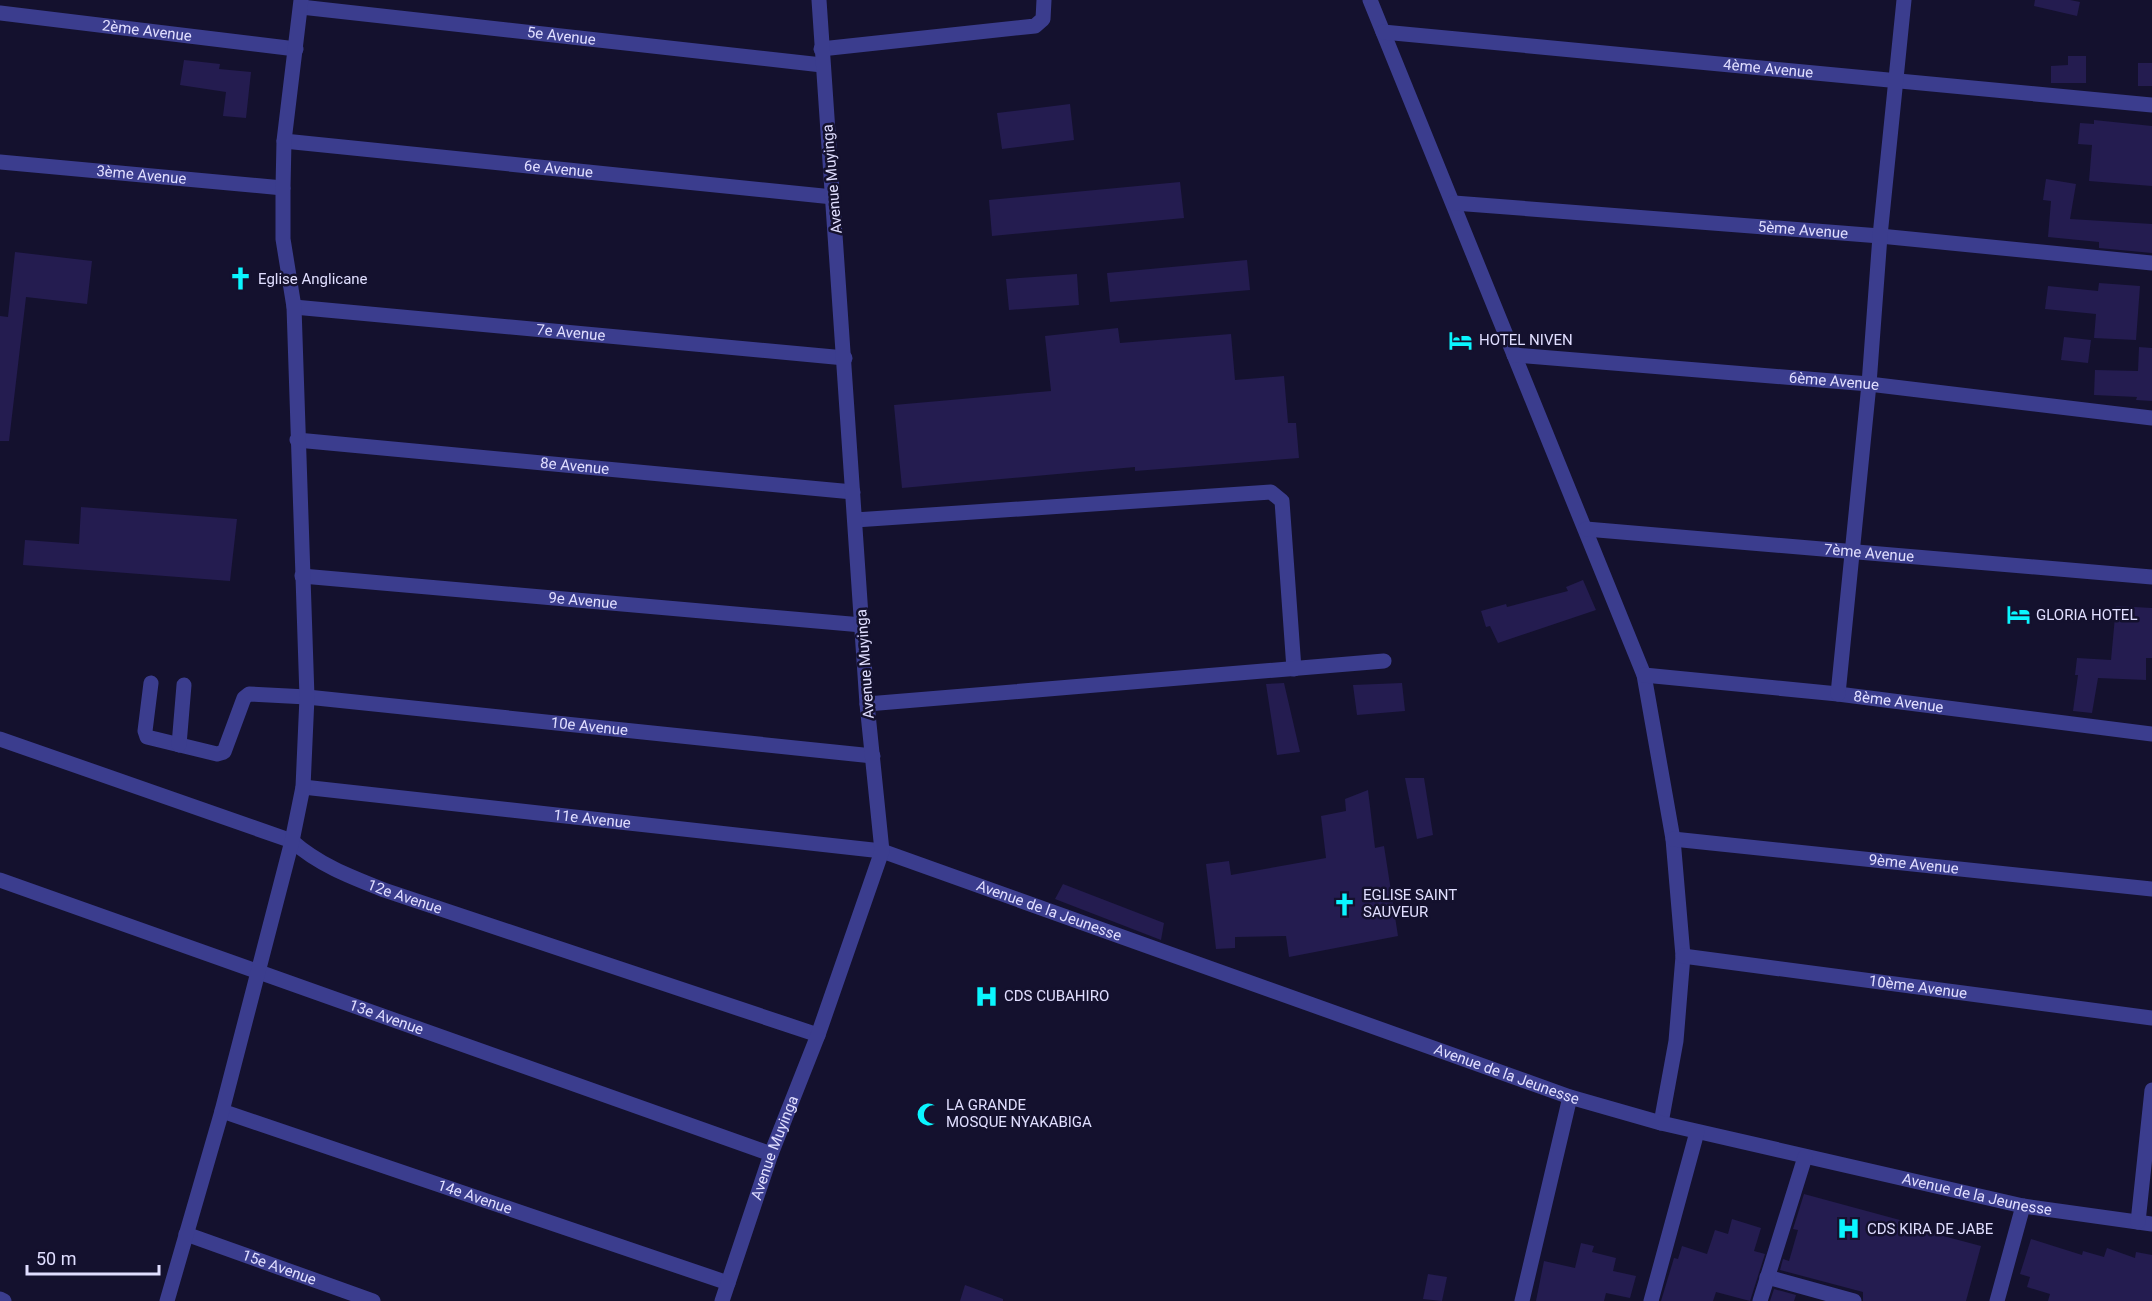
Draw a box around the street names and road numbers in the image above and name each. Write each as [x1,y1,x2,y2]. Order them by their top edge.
street label: 2ème Avenue [101,16,193,45]
street label: 5e Avenue [526,23,597,49]
street label: 4ème Avenue [1722,55,1814,82]
street label: Avenue Muyinga [818,124,846,234]
street label: 6e Avenue [523,157,594,181]
street label: 3ème Avenue [96,162,187,188]
street label: 5ème Avenue [1757,218,1849,242]
street label: 7e Avenue [536,320,606,345]
street label: 6ème Avenue [1788,368,1880,394]
street label: 8e Avenue [539,454,610,478]
street label: 7ème Avenue [1823,540,1915,566]
street label: 9e Avenue [548,589,618,613]
street label: Avenue Muyinga [852,609,878,719]
street label: 8ème Avenue [1853,687,1945,716]
street label: 10e Avenue [550,713,629,739]
street label: 11e Avenue [553,806,632,832]
street label: 9ème Avenue [1868,850,1960,878]
street label: 12e Avenue [365,875,444,918]
street label: Avenue de la Jeunesse [974,877,1124,945]
street label: 10ème Avenue [1868,972,1968,1002]
street label: 13e Avenue [347,996,426,1039]
street label: Avenue de la Jeunesse [1432,1040,1581,1108]
street label: Avenue Muyinga [747,1093,802,1202]
street label: Avenue de la Jeunesse [1900,1170,2053,1219]
street label: 14e Avenue [435,1176,514,1218]
street label: 15e Avenue [240,1246,319,1289]

